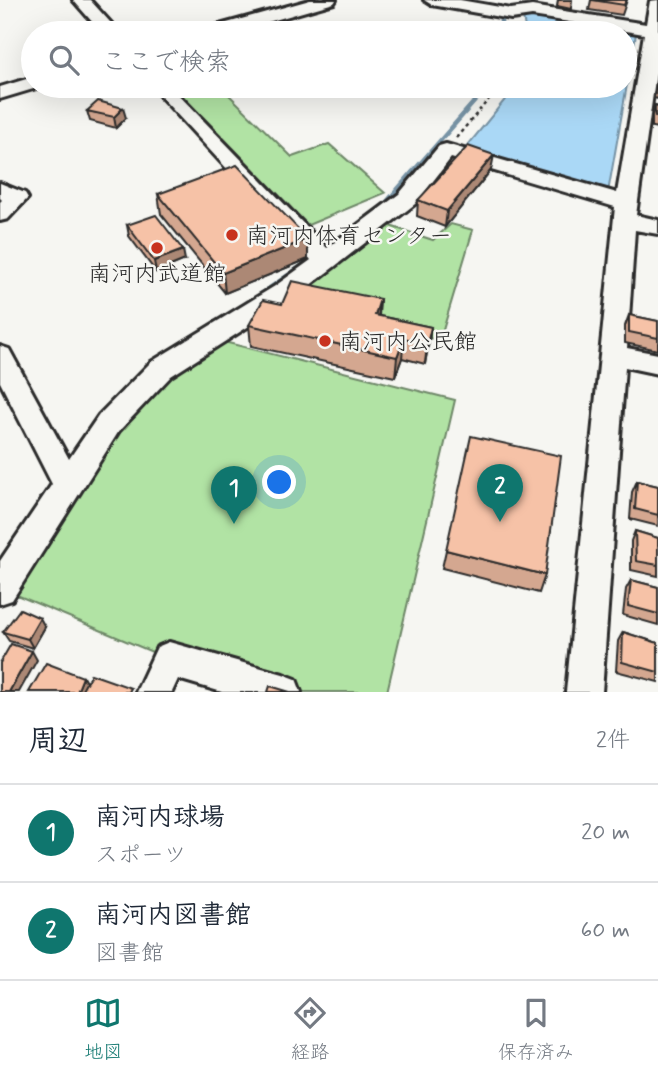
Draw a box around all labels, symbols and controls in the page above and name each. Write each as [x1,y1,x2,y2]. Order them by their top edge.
search box [21,21,637,98]
icon: search [45,41,83,79]
text: ここで検索 [101,46,231,80]
place label: 南河内体育センター [246,222,452,252]
marker: 南河内体育センター [224,227,240,243]
marker: 南河内武道館 [149,240,165,256]
place label: 南河内武道館 [88,260,226,290]
place label: 南河内公民館 [339,328,477,358]
marker: 南河内公民館 [317,333,333,349]
pin: 2 [477,464,523,522]
your location [262,465,296,499]
pin: 1 [211,466,257,524]
text: 周辺 [28,722,88,761]
text: 2件 [596,726,630,756]
text: 南河内球場 [95,801,225,835]
text: 1 [46,818,56,848]
text: 20 m [581,818,630,848]
text: スポーツ [95,841,187,871]
text: 南河内図書館 [95,899,251,933]
text: 2 [45,916,57,946]
text: 60 m [581,916,630,946]
text: 図書館 [95,939,164,969]
tab: 地図 [84,994,122,1065]
tab: 経路 [291,994,329,1065]
tab: 保存済み [498,994,574,1065]

